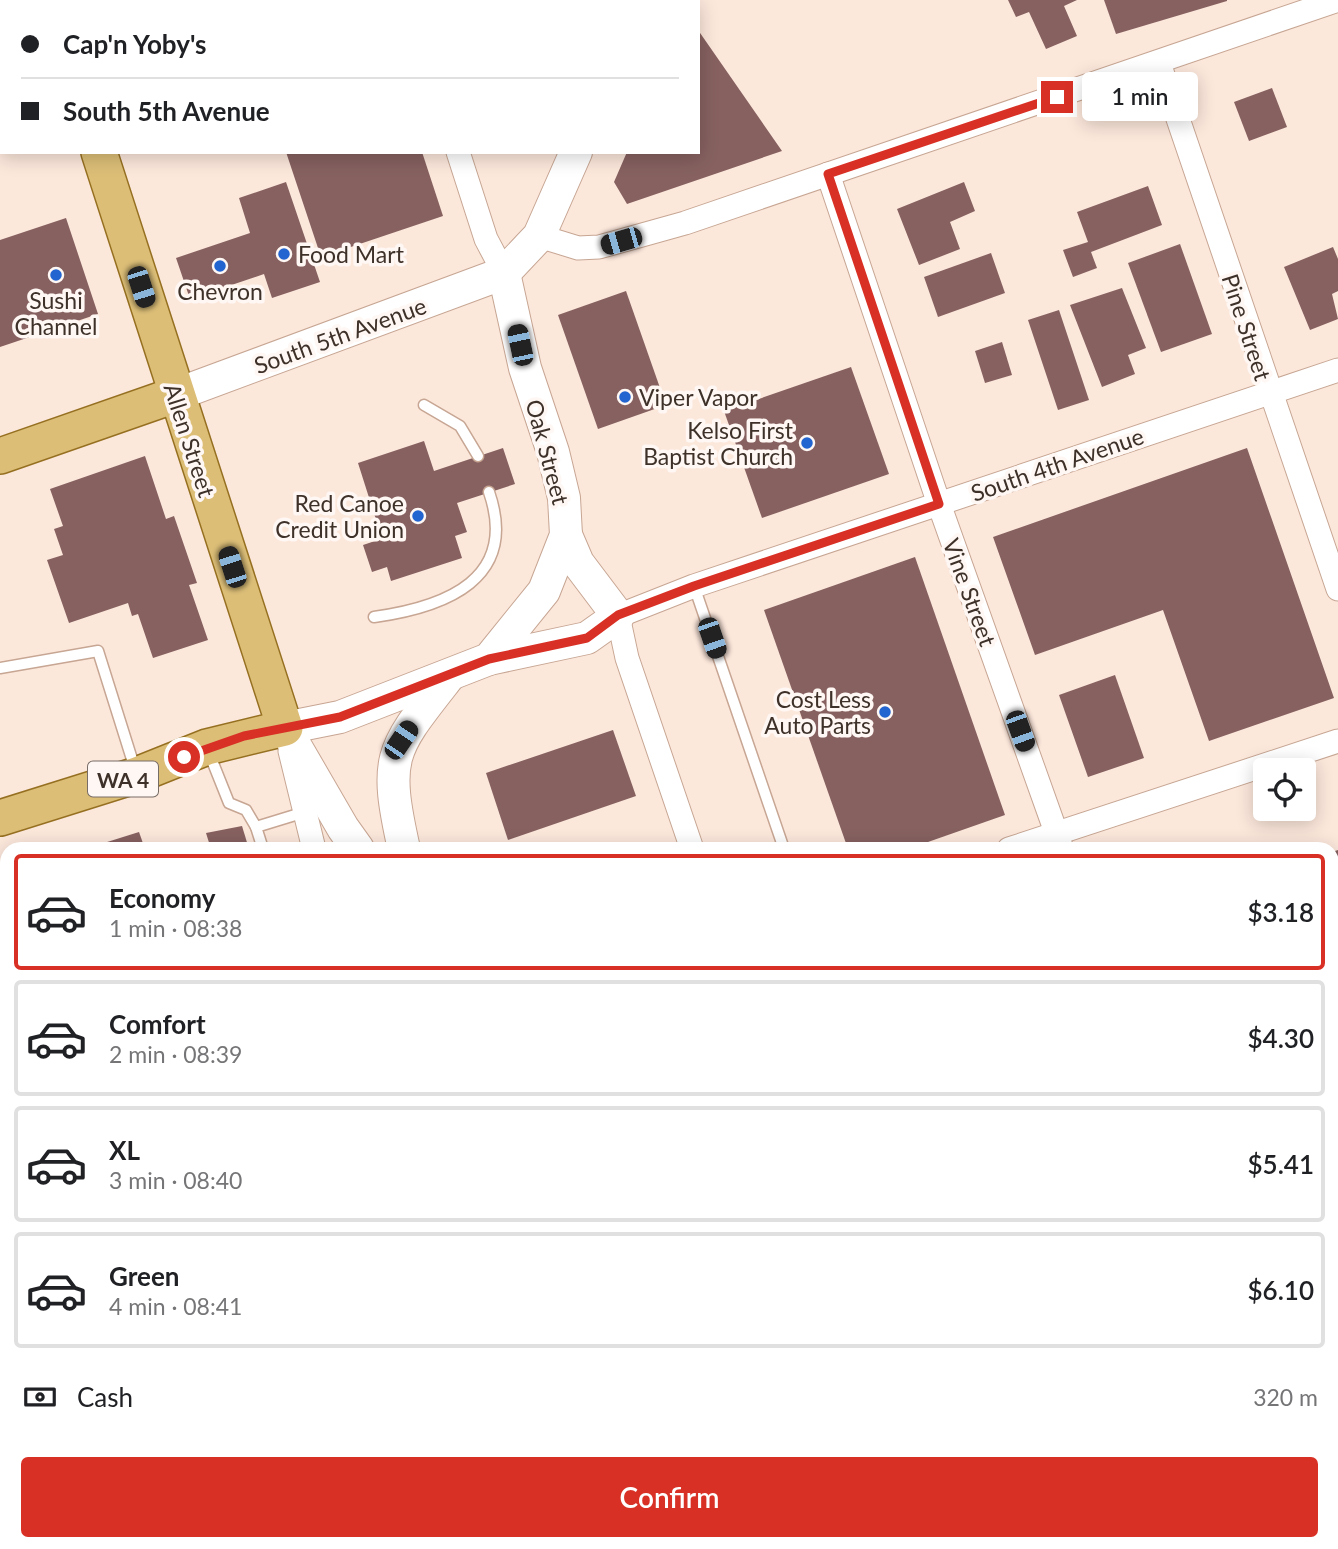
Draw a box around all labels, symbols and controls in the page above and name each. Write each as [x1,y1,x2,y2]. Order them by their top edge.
text: Cap'n Yoby's [63,28,207,60]
callout: 1 min [1082,72,1197,122]
route end [1041,81,1073,113]
text: 1 min [1112,82,1168,110]
text: South 5th Avenue [63,95,270,127]
car [598,225,645,257]
place label: Food Mart [298,240,405,268]
marker: Food Mart [276,246,292,262]
marker: Chevron [212,258,228,274]
car [125,264,158,310]
marker: Sushi Channel [48,267,64,283]
street label: Pine Street [1217,270,1278,385]
place label: Chevron [177,277,263,305]
place label: Sushi Channel [15,286,97,340]
street label: South 5th Avenue [250,291,430,379]
car [506,322,535,368]
street label: Allen Street [158,380,222,501]
place label: Viper Vapor [639,383,758,411]
marker: Viper Vapor [617,389,633,405]
street label: Oak Street [521,396,576,508]
place label: Kelso First Baptist Church [643,416,794,470]
street label: South 4th Avenue [967,421,1147,507]
marker: Kelso First Baptist Church [799,435,815,451]
place label: Red Canoe Credit Union [275,489,404,543]
marker: Red Canoe Credit Union [410,508,426,524]
street label: Vine Street [938,534,1003,650]
car [216,544,249,590]
car [696,615,729,661]
place label: Cost Less Auto Parts [764,685,871,739]
marker: Cost Less Auto Parts [877,704,893,720]
car [1003,708,1038,754]
car [381,717,422,763]
route start [168,741,200,773]
map controls [1253,758,1316,821]
button: locate [1253,758,1316,821]
road number: WA 4 [88,762,158,796]
icon: car [25,881,88,944]
text: Economy [109,882,215,914]
text: $3.18 [1248,896,1314,928]
text: 1 min · 08:38 [109,914,242,942]
icon: car [25,1007,88,1070]
text: Comfort [109,1008,206,1040]
text: $4.30 [1248,1022,1314,1054]
text: 2 min · 08:39 [109,1040,242,1068]
icon: car [25,1133,88,1196]
text: XL [109,1134,140,1166]
text: $5.41 [1248,1148,1314,1180]
text: 3 min · 08:40 [109,1166,242,1194]
icon: car [25,1259,88,1322]
text: Green [109,1260,179,1292]
text: $6.10 [1248,1274,1314,1306]
text: 4 min · 08:41 [109,1292,242,1320]
icon: cash [21,1378,59,1416]
text: Cash [77,1381,133,1413]
text: 320 m [1253,1383,1318,1411]
button: Confirm [21,1457,1318,1537]

